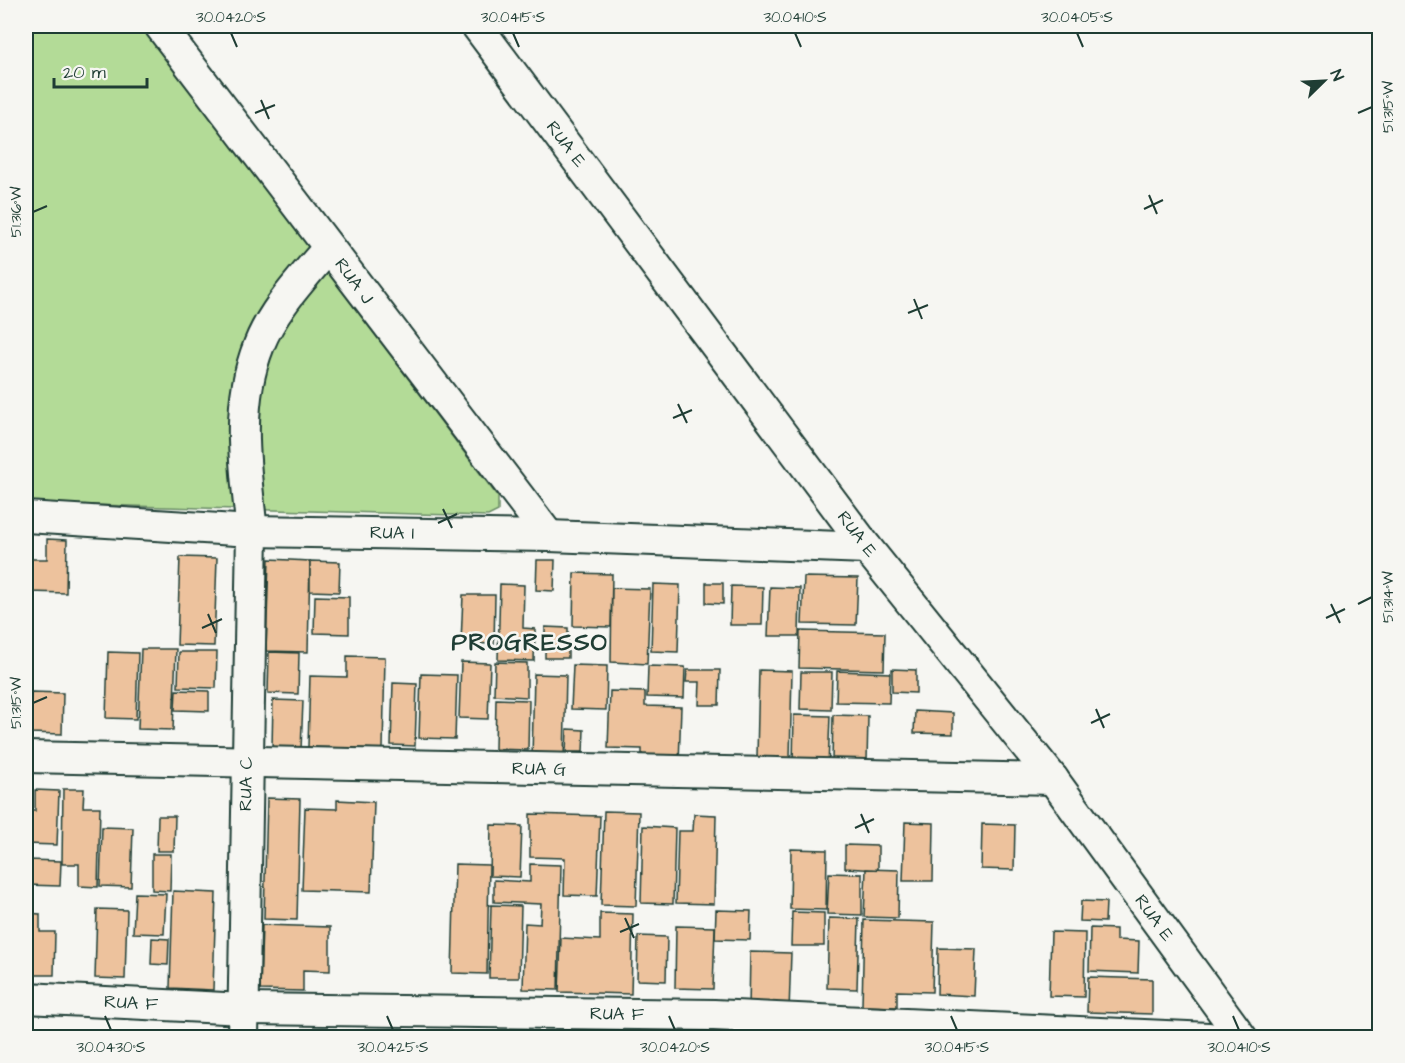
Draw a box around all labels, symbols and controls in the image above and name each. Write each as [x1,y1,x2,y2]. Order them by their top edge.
text: 30.0420°S [196,7,266,28]
text: 30.0415°S [481,7,546,28]
text: 30.0410°S [763,7,827,28]
text: 30.0405°S [1041,7,1113,28]
scale bar [54,51,147,89]
north arrow [1294,51,1354,111]
text: 20 m [63,60,106,85]
text: N [1325,66,1349,84]
text: 51.315°W [1378,81,1399,133]
street label: RUA E [540,116,592,173]
text: 51.316°W [6,186,27,238]
street label: RUA J [329,253,380,309]
street label: RUA E [831,506,883,563]
street label: RUA I [370,520,414,546]
text: 51.314°W [1378,571,1399,623]
district label: PROGRESSO [452,626,608,660]
text: 51.315°W [6,677,27,729]
street label: RUA C [233,756,259,811]
street label: RUA G [512,756,567,782]
street label: RUA E [1129,889,1180,947]
street label: RUA F [103,989,159,1017]
street label: RUA F [590,1001,645,1027]
text: 30.0430°S [77,1037,146,1058]
text: 30.0425°S [357,1037,429,1058]
text: 30.0420°S [640,1037,710,1058]
text: 30.0415°S [925,1037,990,1058]
text: 30.0410°S [1207,1037,1271,1058]

